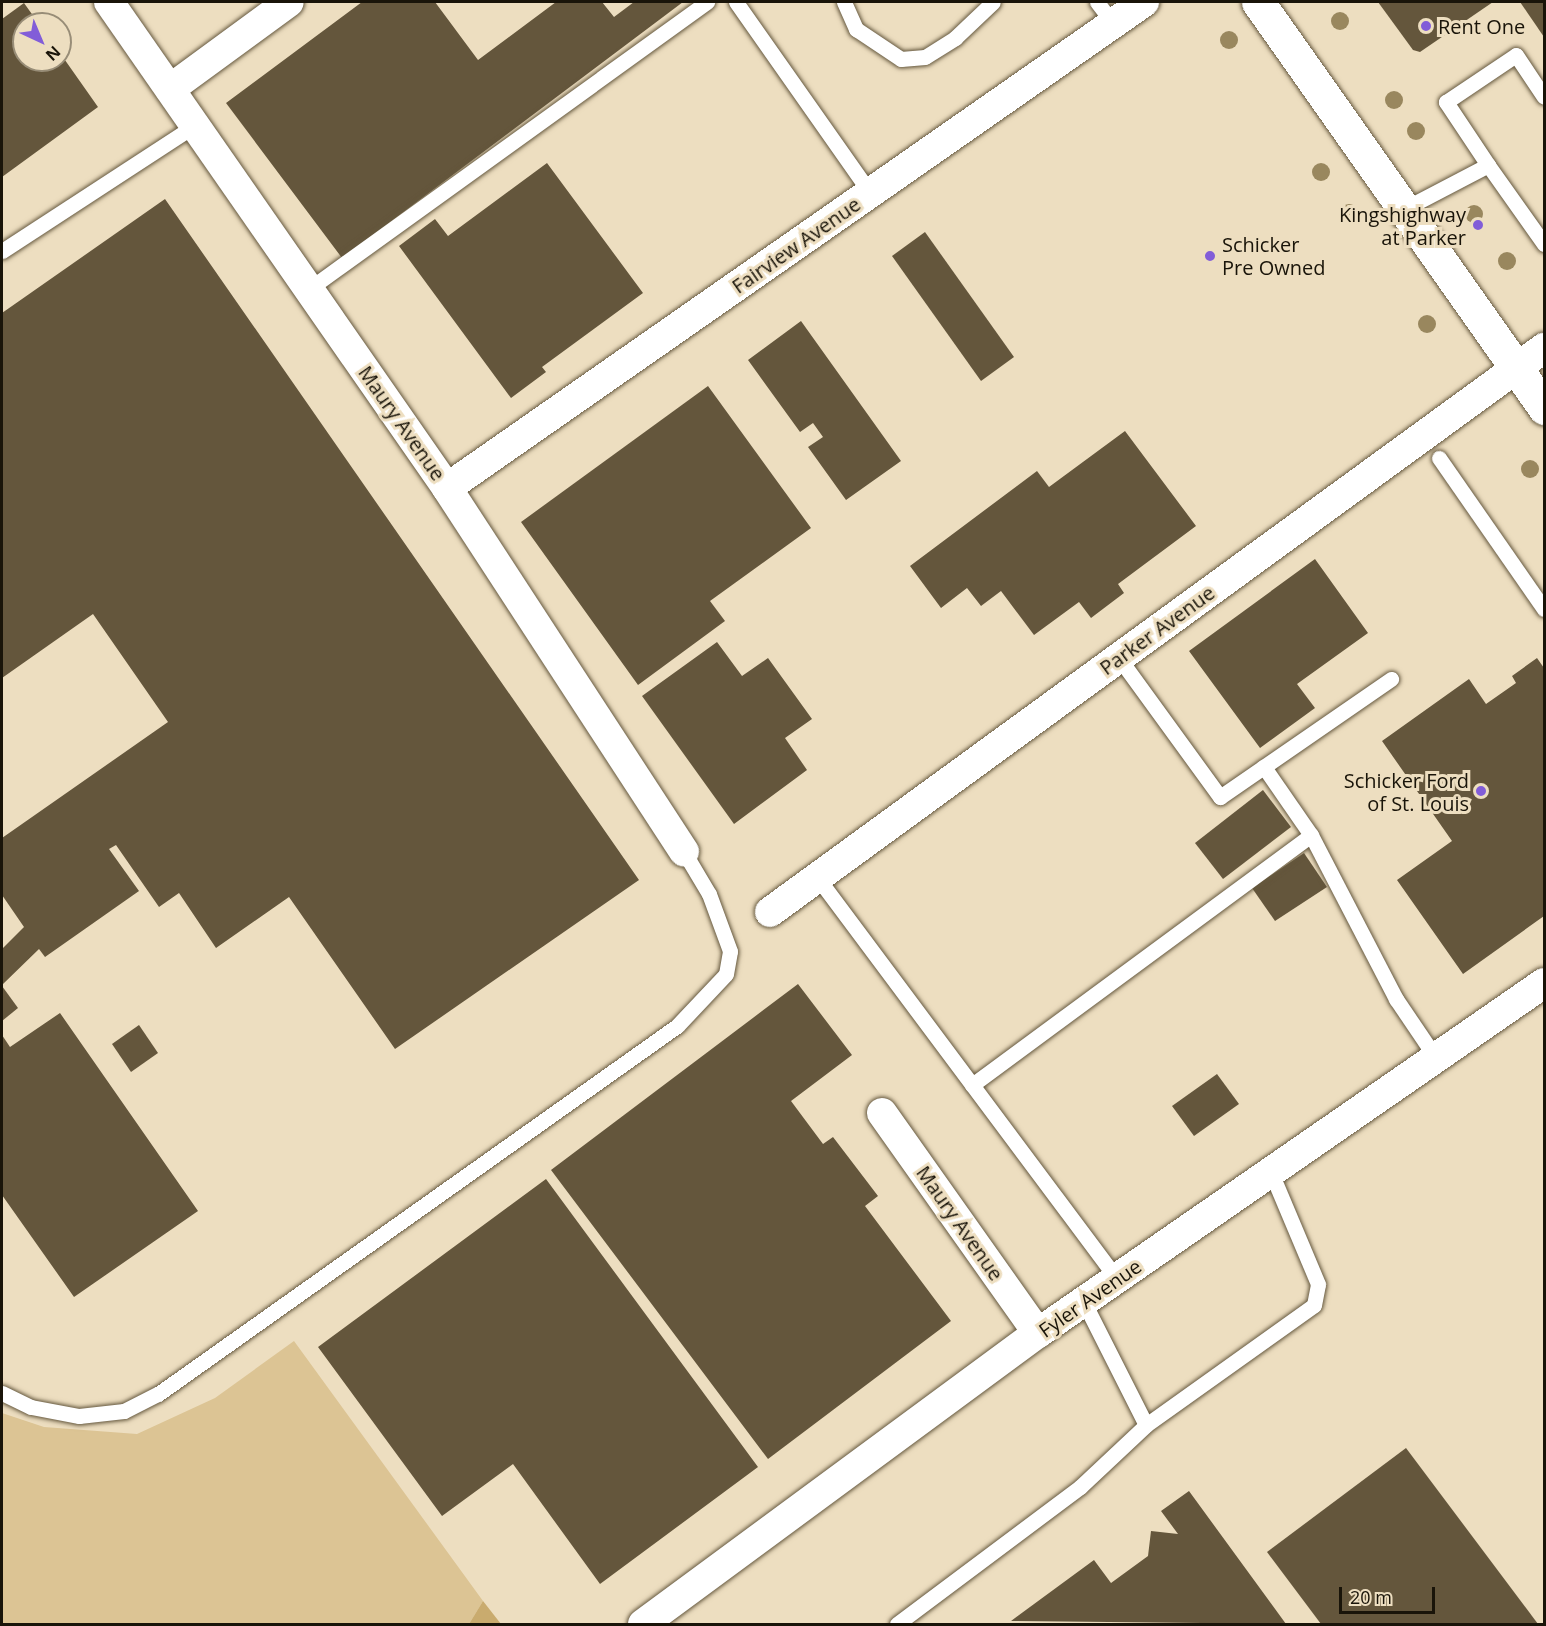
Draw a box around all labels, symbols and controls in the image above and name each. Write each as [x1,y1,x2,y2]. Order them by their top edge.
north arrow [12,12,72,72]
place label: Rent One [1438,14,1525,38]
marker: Rent One [1419,19,1433,33]
text: N [41,41,65,66]
street label: Fairview Avenue [727,192,865,298]
place label: Kingshighway at Parker [1339,202,1466,249]
marker: Kingshighway at Parker [1471,218,1485,232]
place label: Schicker Pre Owned [1222,232,1325,279]
marker: Schicker Pre Owned [1203,249,1217,263]
street label: Maury Avenue [354,361,450,485]
street label: Parker Avenue [1095,580,1219,680]
place label: Schicker Ford of St. Louis [1344,768,1469,815]
marker: Schicker Ford of St. Louis [1474,784,1488,798]
street label: Maury Avenue [912,1161,1008,1285]
street label: Fyler Avenue [1034,1254,1146,1342]
scale bar [1342,1575,1438,1613]
text: 20 m [1350,1585,1392,1609]

